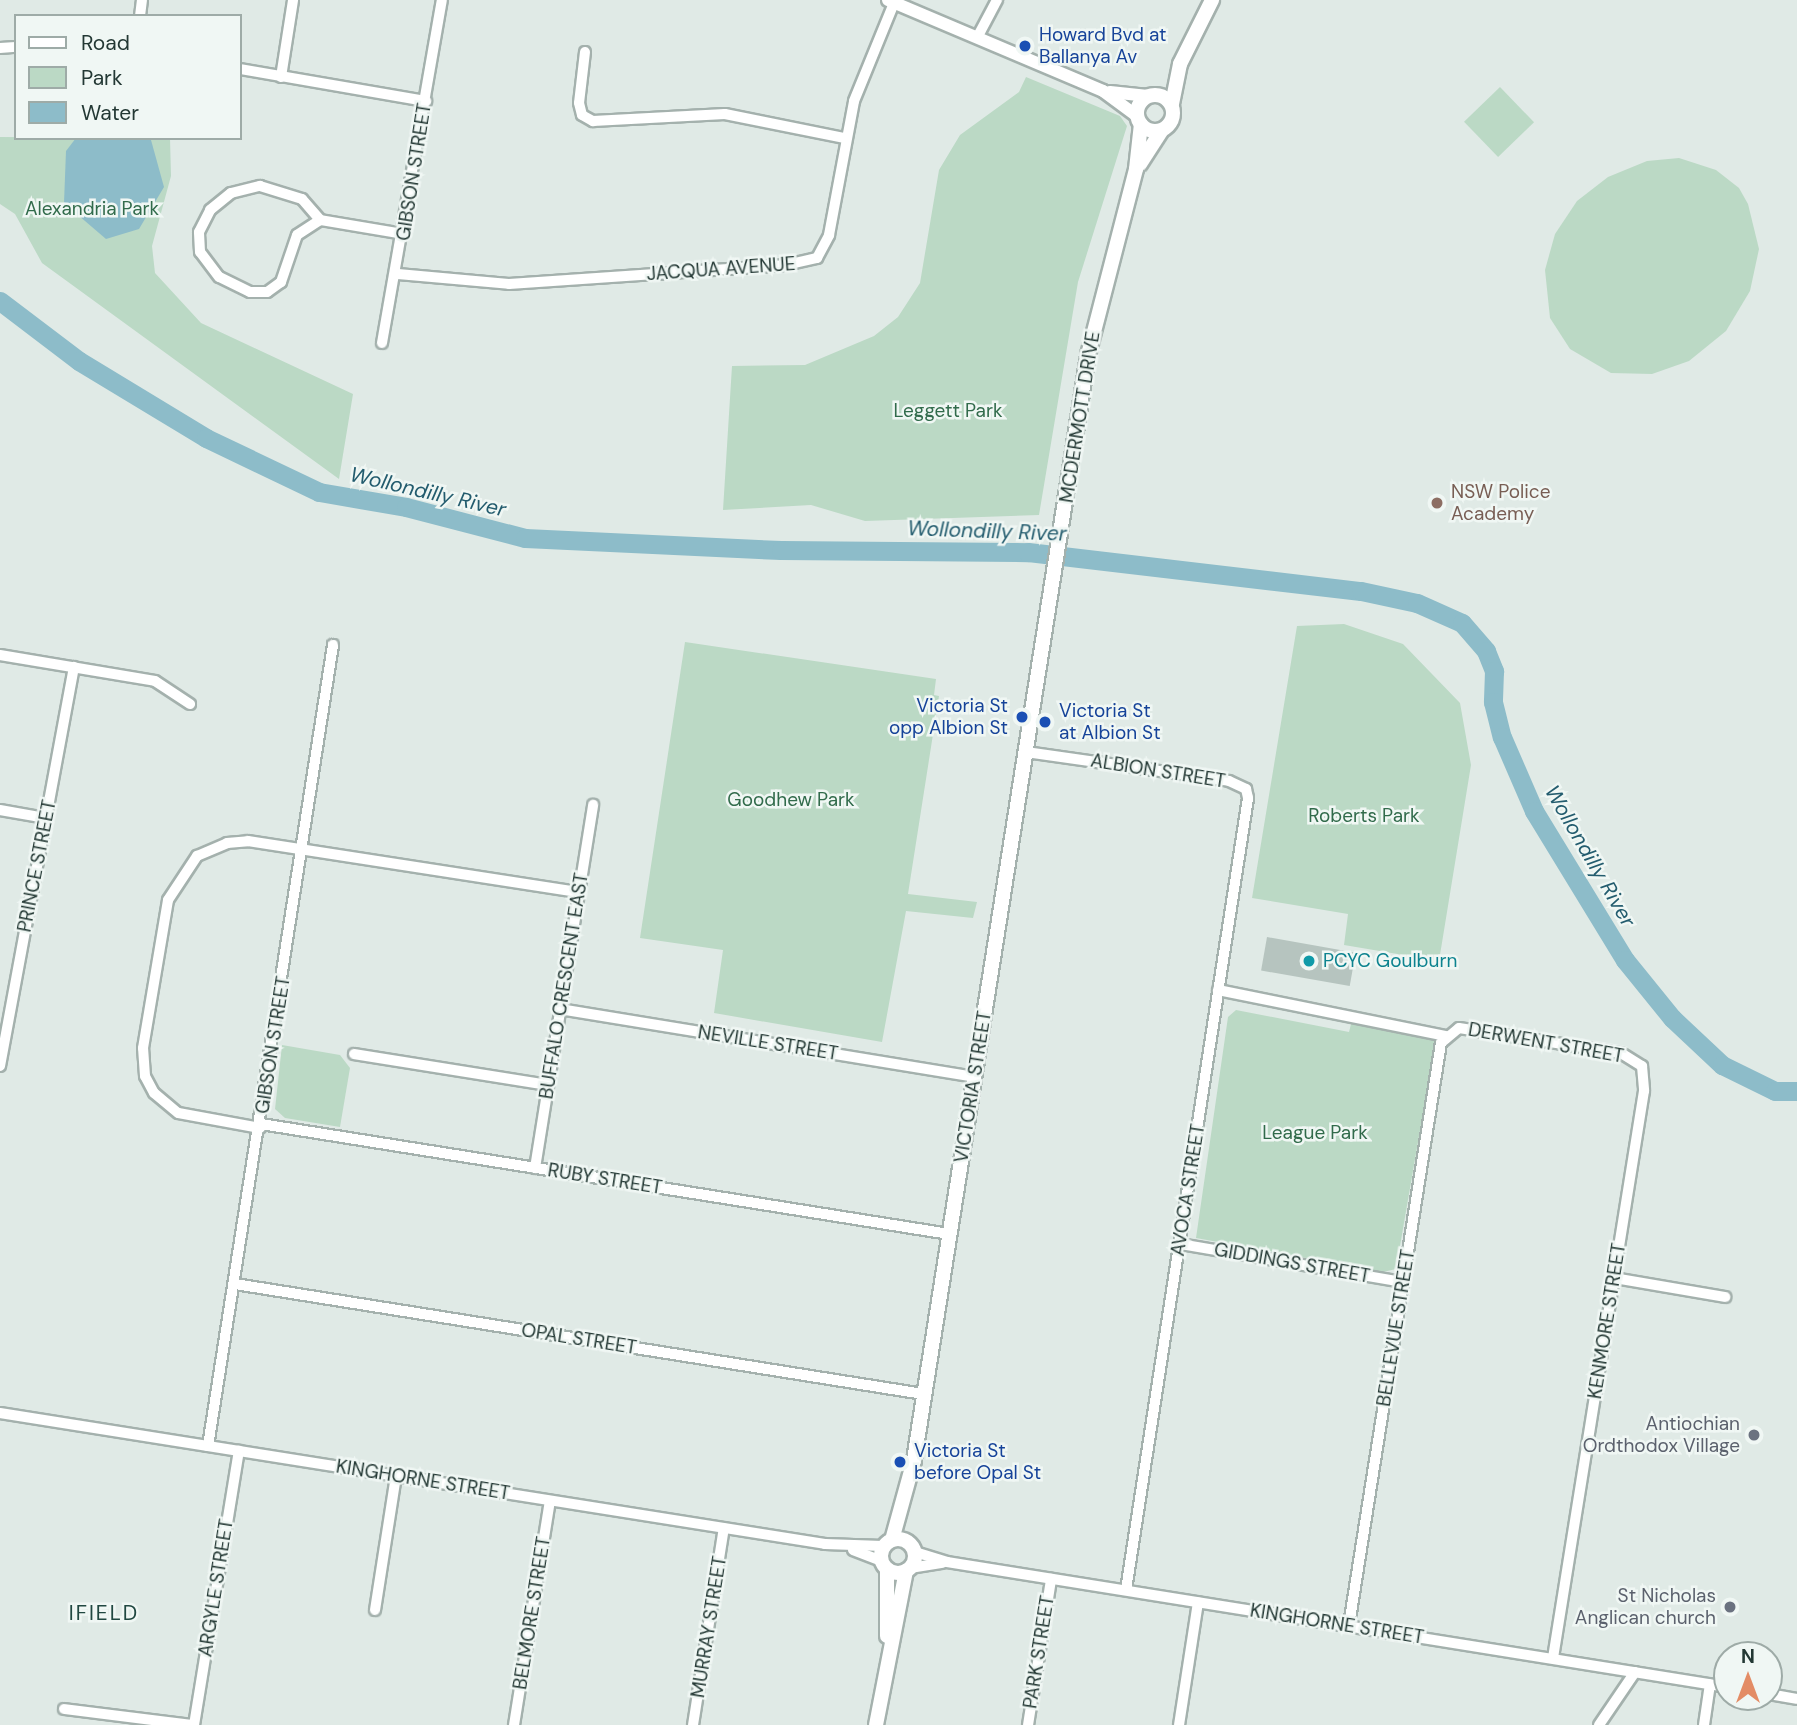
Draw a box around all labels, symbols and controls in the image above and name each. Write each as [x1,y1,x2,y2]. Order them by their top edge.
legend [14,14,242,140]
place label: Howard Bvd at Ballanya Av [1039,24,1166,68]
text: Road [81,29,130,57]
marker: Howard Bvd at Ballanya Av [1017,38,1033,54]
text: Park [81,64,122,92]
text: Water [81,99,139,127]
street label: GIBSON STREET [392,102,436,242]
park label: Alexandria Park [25,198,159,220]
street label: JACQUA AVENUE [646,252,796,286]
street label: MCDERMOTT DRIVE [1055,330,1105,504]
park label: Leggett Park [893,400,1003,422]
water label: Wollondilly River [348,462,508,522]
place label: NSW Police Academy [1451,481,1550,525]
marker: NSW Police Academy [1429,495,1445,511]
water label: Wollondilly River [907,516,1067,546]
place label: Victoria St opp Albion St [889,695,1008,739]
place label: Victoria St at Albion St [1059,700,1161,744]
marker: Victoria St opp Albion St [1014,709,1030,725]
marker: Victoria St at Albion St [1037,714,1053,730]
street label: ALBION STREET [1089,749,1227,793]
water label: Wollondilly River [1539,781,1641,931]
park label: Goodhew Park [727,789,855,811]
street label: PRINCE STREET [13,798,61,934]
park label: Roberts Park [1308,805,1420,827]
street label: BUFFALO CRESCENT EAST [535,871,593,1101]
place label: PCYC Goulburn [1323,950,1457,972]
marker: PCYC Goulburn [1301,953,1317,969]
street label: GIBSON STREET [251,975,295,1115]
street label: VICTORIA STREET [950,1010,996,1164]
street label: DERWENT STREET [1466,1018,1626,1068]
street label: NEVILLE STREET [696,1021,840,1065]
street label: AVOCA STREET [1166,1122,1210,1258]
park label: League Park [1262,1122,1368,1144]
street label: RUBY STREET [546,1159,664,1199]
street label: GIDDINGS STREET [1212,1238,1372,1288]
street label: KENMORE STREET [1583,1241,1631,1401]
street label: BELLEVUE STREET [1372,1248,1420,1408]
street label: OPAL STREET [520,1319,638,1359]
place label: Antiochian Ordthodox Village [1583,1413,1740,1457]
marker: Antiochian Ordthodox Village [1746,1427,1762,1443]
place label: Victoria St before Opal St [914,1440,1041,1484]
marker: Victoria St before Opal St [892,1454,908,1470]
street label: KINGHORNE STREET [334,1455,512,1505]
street label: ARGYLE STREET [194,1518,238,1658]
street label: BELMORE STREET [509,1535,555,1691]
street label: MURRAY STREET [687,1555,731,1699]
place label: St Nicholas Anglican church [1575,1585,1716,1629]
street label: PARK STREET [1019,1594,1059,1710]
street label: KINGHORNE STREET [1248,1599,1426,1649]
marker: St Nicholas Anglican church [1722,1599,1738,1615]
district label: IFIELD [70,1600,138,1626]
north arrow [1713,1641,1783,1711]
text: N [1741,1644,1755,1669]

